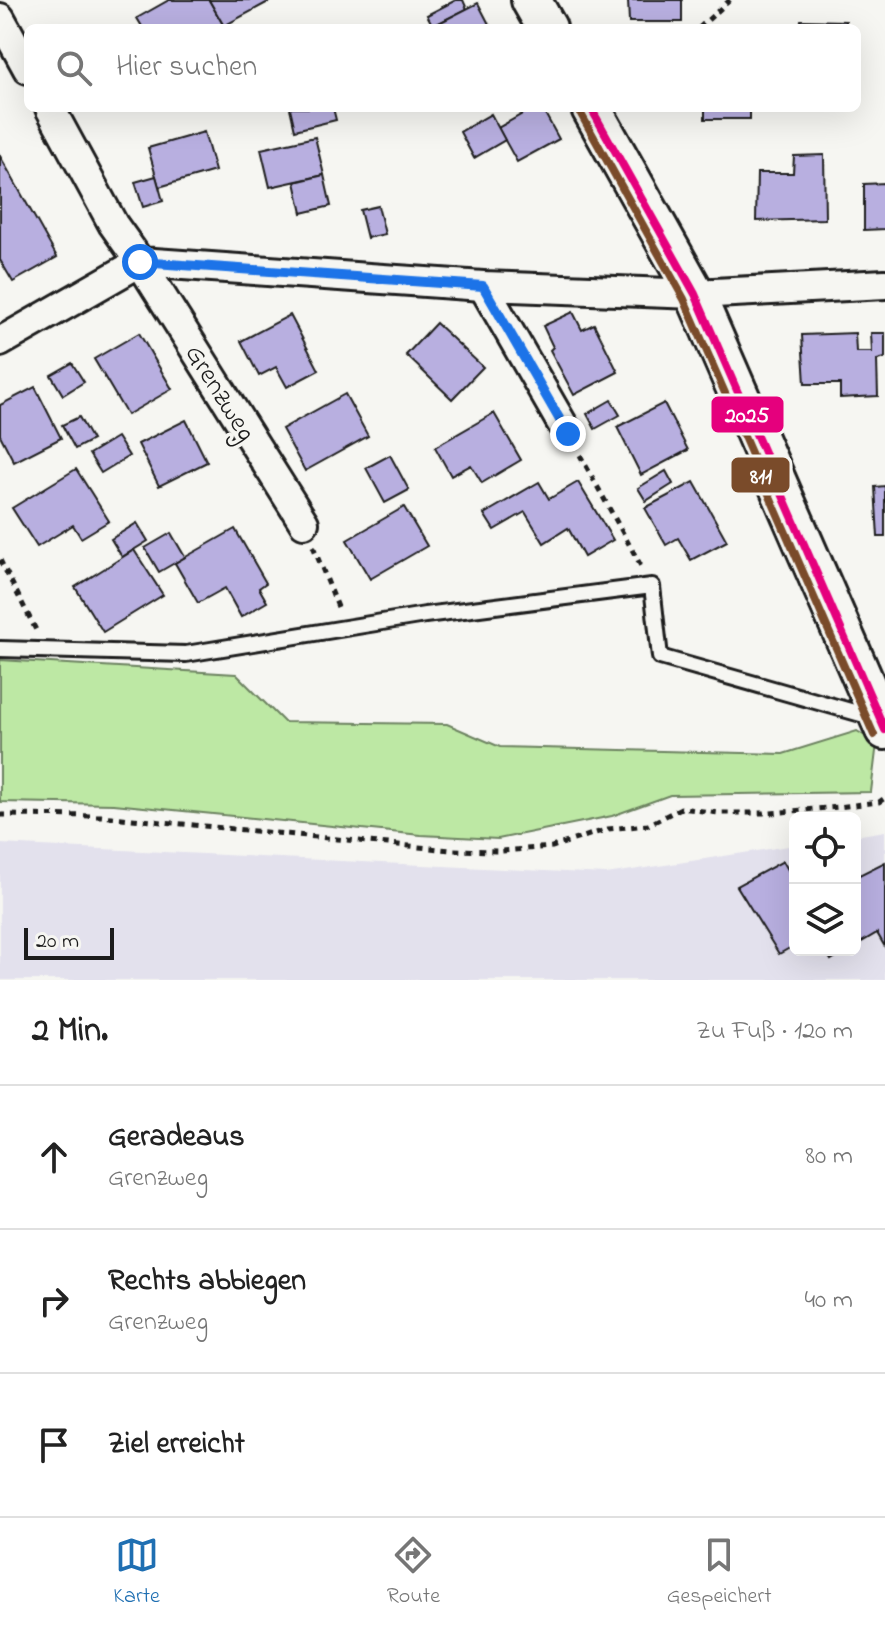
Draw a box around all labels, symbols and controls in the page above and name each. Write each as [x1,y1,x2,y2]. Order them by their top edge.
search box [24,24,861,112]
icon: search [52,46,96,90]
text: Hier suchen [116,46,257,90]
route start [122,244,158,280]
street label: Grenzweg [173,337,265,450]
line badge: 2025 [710,395,785,434]
text: 2025 [724,401,769,433]
route end [550,416,586,452]
line badge: 811 [730,456,791,494]
text: 811 [749,462,772,494]
map controls [789,812,861,956]
button: locate [789,812,861,884]
button: layers [789,884,861,956]
scale bar [24,924,114,960]
text: 20 m [36,926,79,958]
text: 2 Min. [32,1007,108,1057]
text: Zu Fuß · 120 m [696,1013,853,1051]
text: Geradeaus [108,1116,245,1160]
icon: ahead [32,1135,76,1179]
text: 80 m [805,1138,853,1176]
text: Grenzweg [108,1160,208,1198]
text: Rechts abbiegen [108,1260,306,1304]
icon: right [32,1279,76,1323]
text: 40 m [804,1282,853,1320]
text: Grenzweg [108,1304,208,1342]
icon: arrive [32,1423,76,1467]
text: Ziel erreicht [108,1423,245,1467]
tab: Karte [113,1533,160,1613]
tab: Route [387,1533,440,1613]
tab: Gespeichert [667,1533,772,1613]

